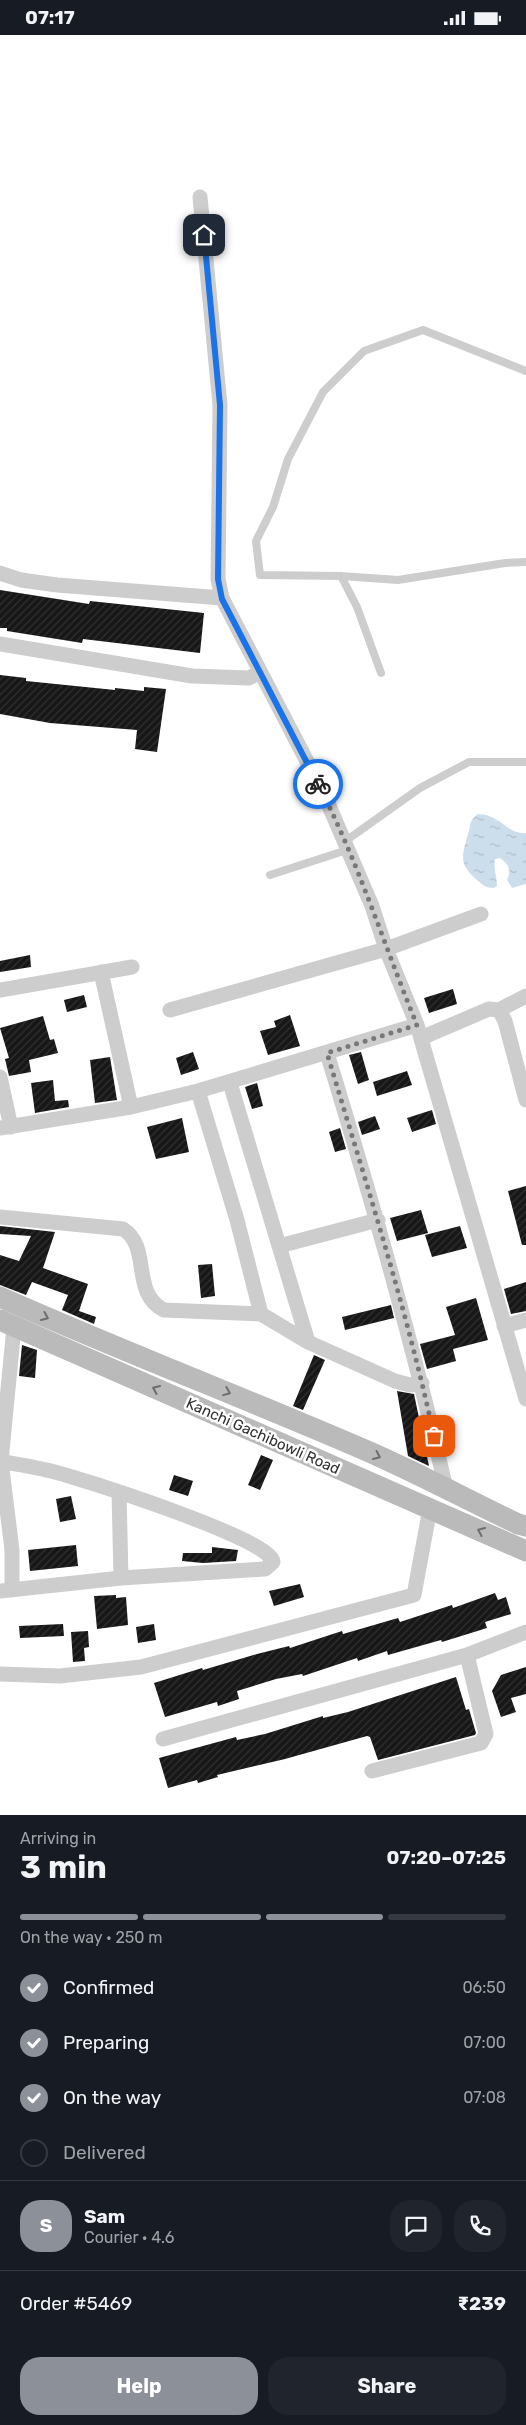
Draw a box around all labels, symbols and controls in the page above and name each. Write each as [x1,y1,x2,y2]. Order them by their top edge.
text: 07:17 [25,6,75,29]
pin [183,214,225,256]
icon: home [190,221,218,249]
courier [293,759,343,809]
icon: bike [304,770,332,798]
one-way arrow [40,1310,49,1321]
one-way arrow [152,1385,161,1396]
one-way arrow [222,1386,231,1397]
street label: Kanchi Gachibowli Road [183,1394,343,1478]
pin [413,1415,455,1457]
icon: bag [420,1422,448,1450]
one-way arrow [372,1449,381,1460]
one-way arrow [477,1527,486,1538]
text: Arriving in [20,1829,96,1848]
text: 07:20–07:25 [387,1846,506,1869]
text: 3 min [20,1848,107,1886]
text: On the way · 250 m [20,1928,163,1947]
icon: check [20,1974,48,2002]
text: Confirmed [63,1976,154,1999]
text: 06:50 [462,1978,506,1997]
icon: check [20,2029,48,2057]
text: Preparing [63,2031,149,2054]
text: 07:00 [463,2033,506,2052]
icon: check [20,2084,48,2112]
text: On the way [63,2086,161,2109]
text: 07:08 [463,2088,506,2107]
text: Delivered [63,2141,146,2164]
button: chat [390,2200,442,2252]
button: phone [454,2200,506,2252]
text: Sam [84,2205,125,2228]
text: S [40,2214,52,2237]
text: Courier · 4.6 [84,2228,174,2247]
text: Order #5469 [20,2292,132,2315]
text: ₹239 [458,2292,506,2315]
button: Help [20,2357,258,2415]
button: Share [268,2357,506,2415]

